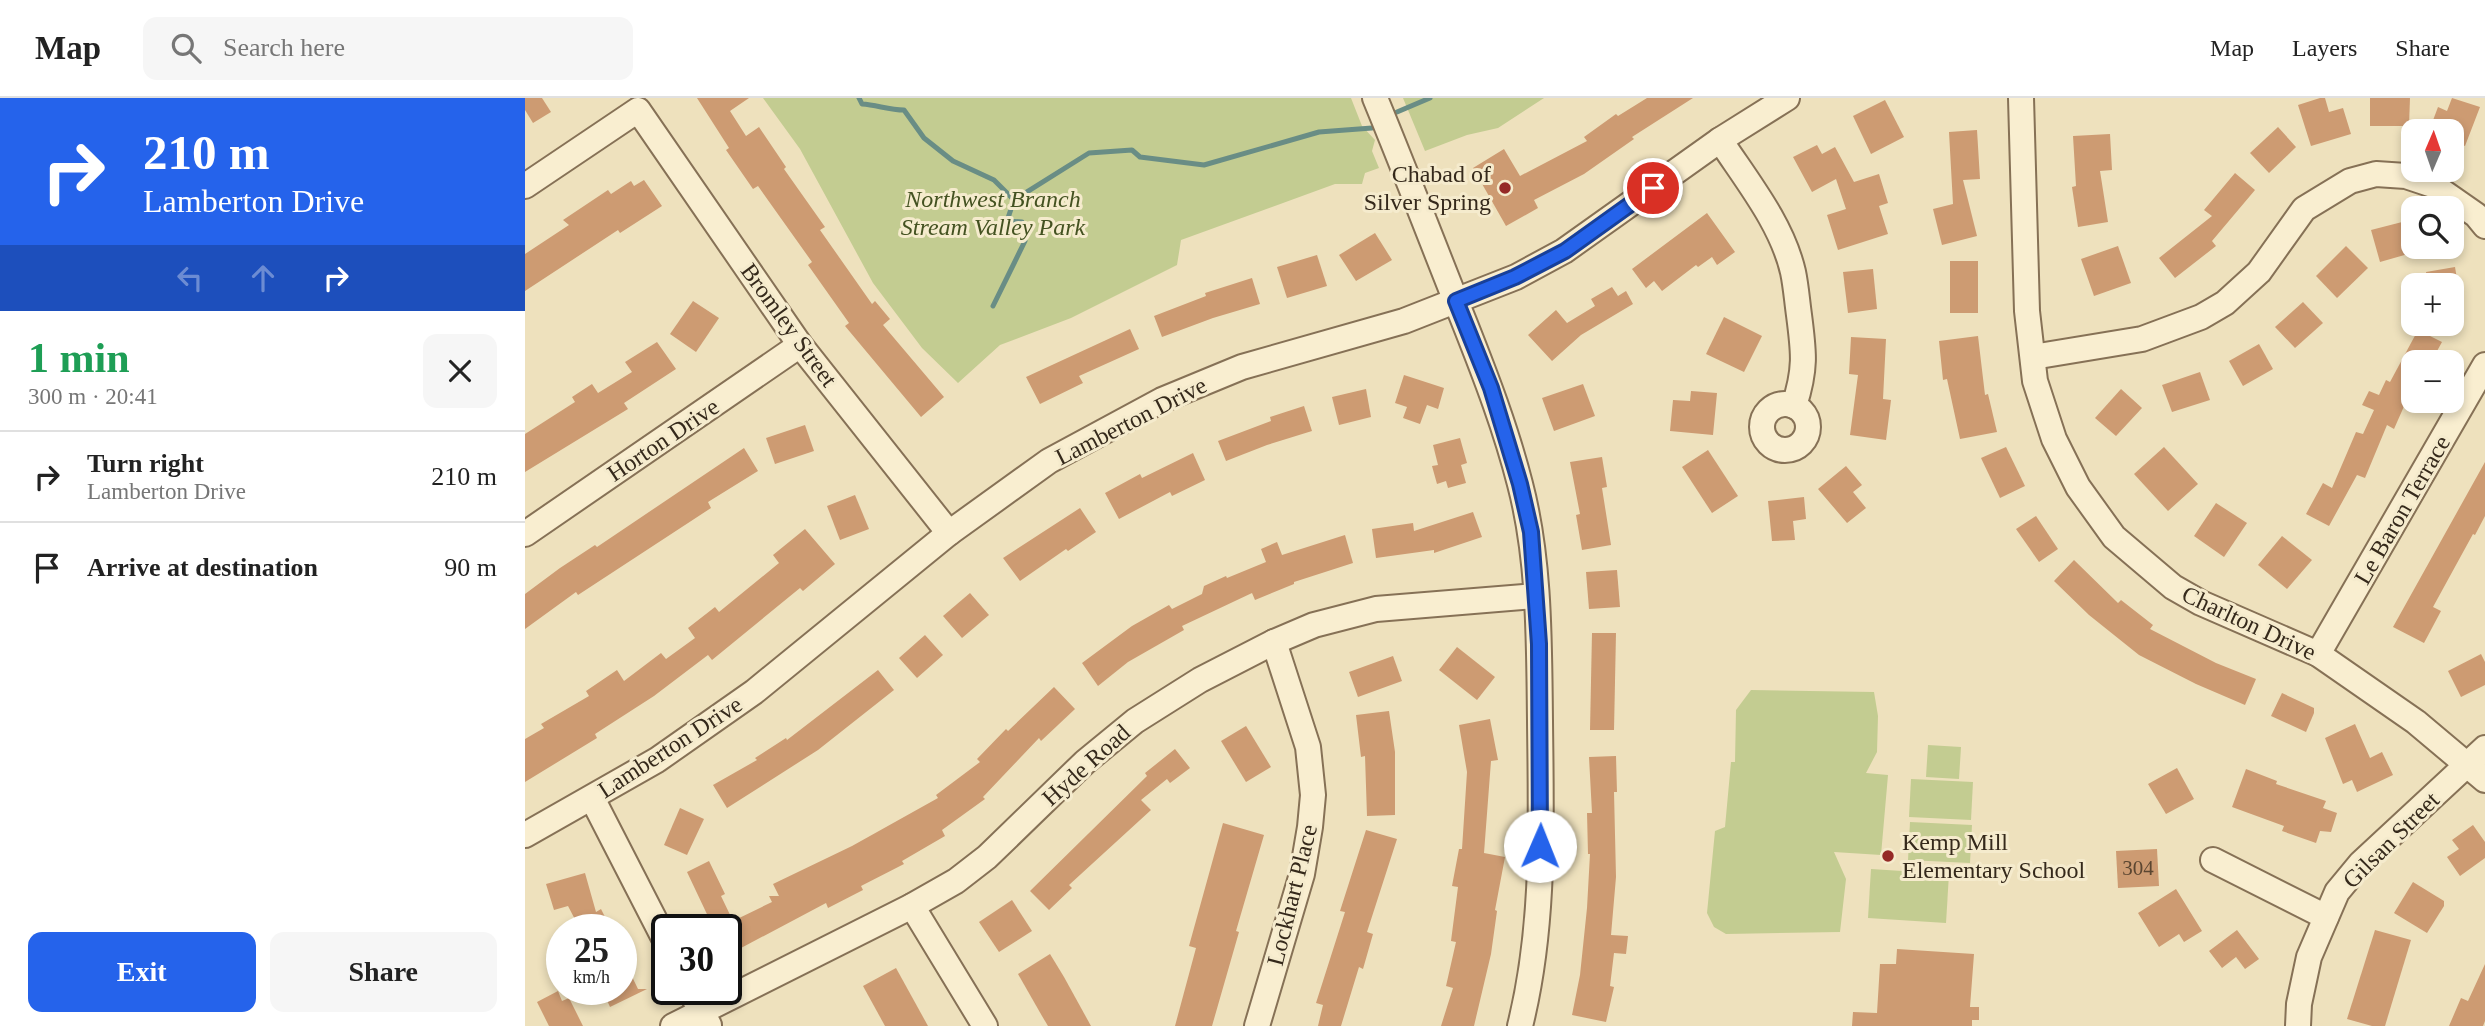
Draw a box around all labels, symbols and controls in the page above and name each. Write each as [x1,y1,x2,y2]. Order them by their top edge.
search box [143,17,633,80]
icon: search [167,29,205,67]
text: Map [35,30,101,66]
text: Search here [223,33,345,62]
text: Map [2210,35,2254,61]
text: Layers [2292,35,2357,61]
text: Share [2395,35,2450,61]
north arrow [2401,119,2464,182]
map controls [2401,119,2464,413]
text: 210 m [143,125,270,180]
icon: right [28,126,119,217]
pin [1623,158,1683,218]
place label: Chabad of Silver Spring [1364,161,1491,215]
icon: arrive [1634,169,1672,207]
marker: Chabad of Silver Spring [1497,180,1513,196]
text: Lamberton Drive [143,183,364,219]
park label: Northwest Branch Stream Valley Park [901,186,1086,240]
button: search [2401,196,2464,259]
street label: Bromley Street [736,258,843,392]
icon: left [171,259,209,297]
icon: ahead [244,259,282,297]
icon: right [317,259,355,297]
button: + [2401,273,2464,336]
button: close [423,334,497,408]
text: 1 min [28,335,130,381]
button: − [2401,350,2464,413]
street label: Lamberton Drive [1051,372,1211,470]
text: 300 m · 20:41 [28,384,158,409]
street label: Horton Drive [602,393,724,487]
street label: Le Baron Terrace [2349,431,2455,589]
text: Turn right [87,449,204,478]
icon: right [28,458,66,496]
text: 210 m [431,462,497,491]
text: Lamberton Drive [87,479,246,504]
icon: arrive [28,549,66,587]
text: Arrive at destination [87,553,318,582]
text: 90 m [444,553,497,582]
street label: Charlton Drive [2178,581,2320,665]
street label: Lamberton Drive [593,691,747,803]
street label: Hyde Road [1037,719,1135,811]
street label: Gilsan Street [2338,787,2444,893]
position arrow [1503,809,1577,883]
street label: Lockhart Place [1262,822,1322,968]
place label: Kemp Mill Elementary School [1902,829,2086,883]
marker: Kemp Mill Elementary School [1880,848,1896,864]
house number: 304 [2122,856,2154,880]
speed limit sign: 30 [651,914,742,1005]
text: 25 [574,931,609,970]
button: Exit [28,932,256,1012]
button: Share [270,932,497,1012]
text: km/h [573,967,610,987]

